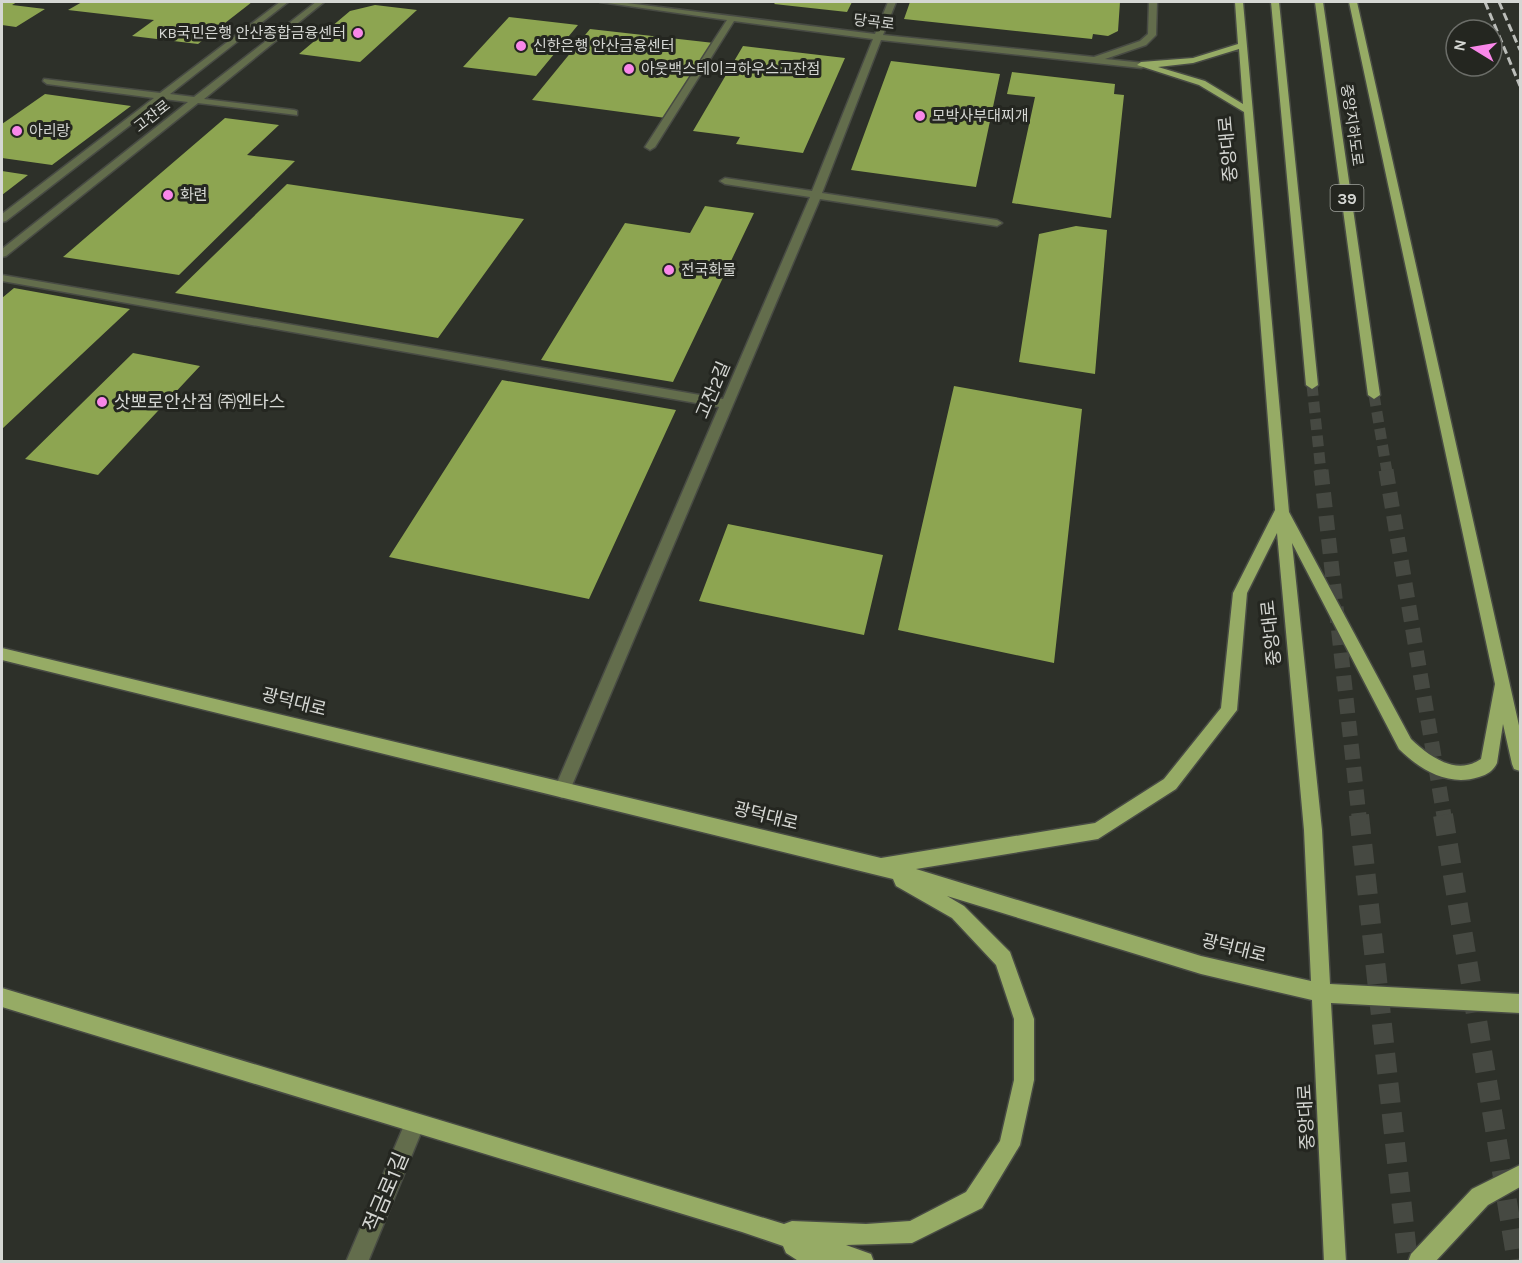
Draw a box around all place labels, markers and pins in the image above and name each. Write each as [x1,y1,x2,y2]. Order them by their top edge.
place label: KB국민은행 안산종합금융센터 [158,24,346,42]
marker: KB국민은행 안산종합금융센터 [351,26,365,40]
place label: 신한은행 안산금융센터 [533,37,675,55]
marker: 신한은행 안산금융센터 [514,39,528,53]
place label: 아웃백스테이크하우스고잔점 [641,60,820,78]
marker: 아웃백스테이크하우스고잔점 [622,62,636,76]
place label: 모박사부대찌개 [932,107,1029,125]
marker: 모박사부대찌개 [913,109,927,123]
place label: 아리랑 [29,122,71,140]
marker: 아리랑 [10,124,24,138]
place label: 화련 [180,186,208,204]
marker: 화련 [161,188,175,202]
place label: 전국화물 [681,261,736,279]
marker: 전국화물 [662,263,676,277]
place label: 삿뽀로안산점 ㈜엔타스 [114,391,285,413]
marker: 삿뽀로안산점 ㈜엔타스 [95,395,109,409]

